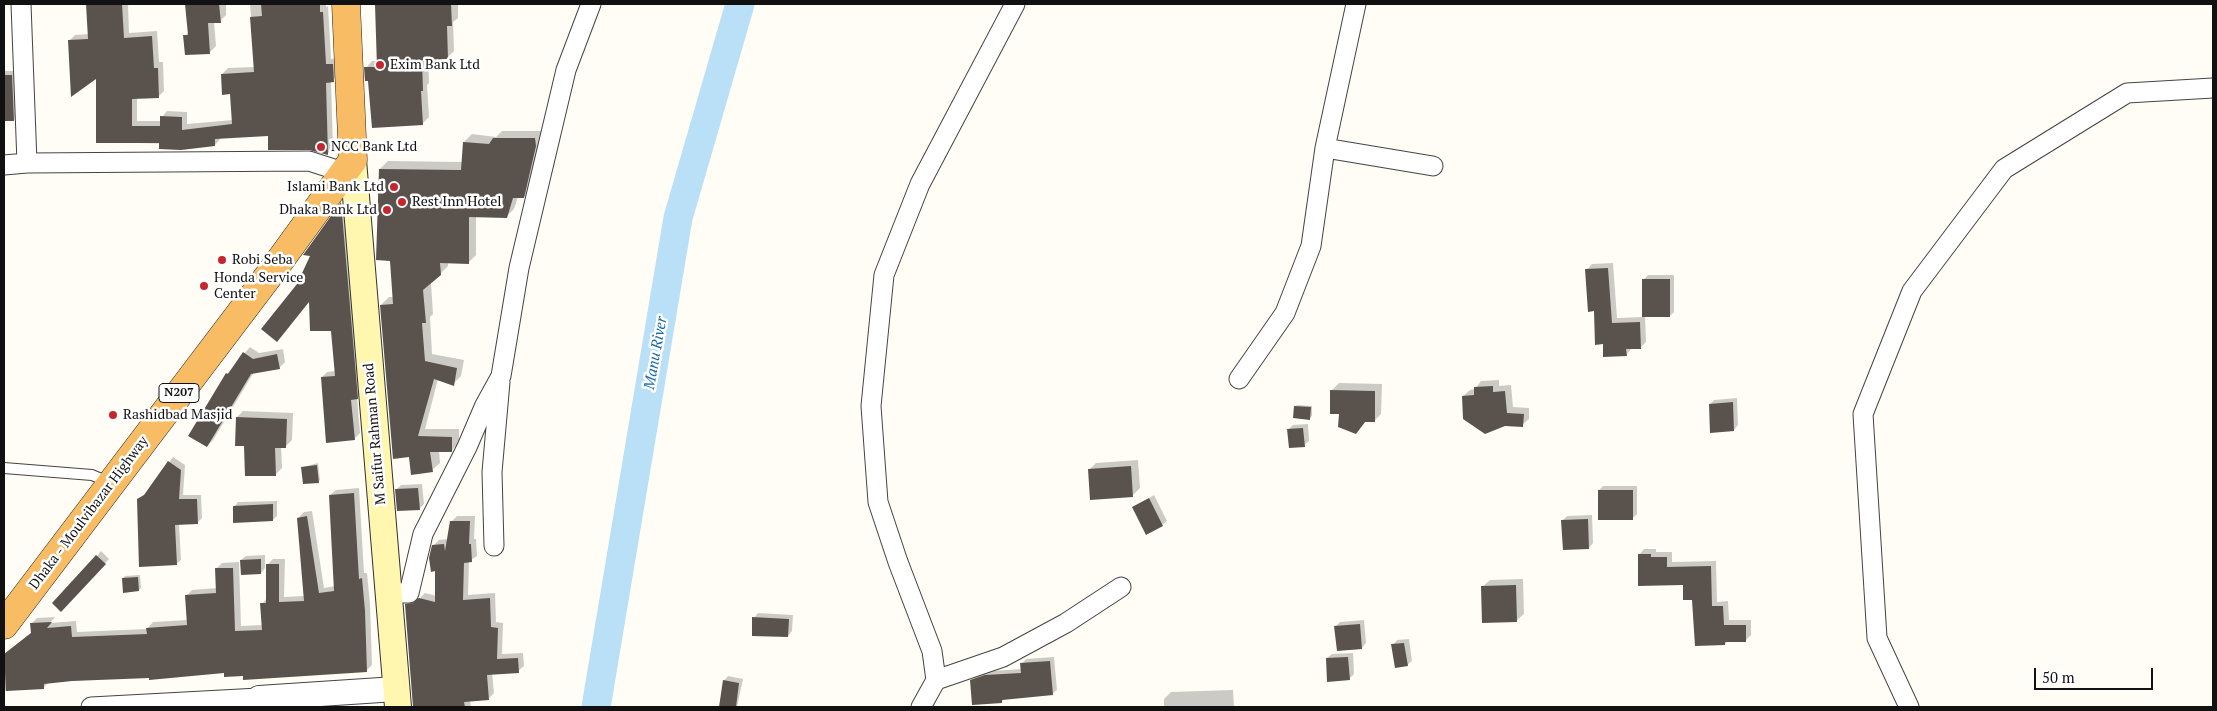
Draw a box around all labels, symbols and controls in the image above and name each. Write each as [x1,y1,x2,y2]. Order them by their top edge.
place label: Exim Bank Ltd [390,57,480,73]
marker: Exim Bank Ltd [374,59,386,71]
place label: NCC Bank Ltd [331,139,417,155]
marker: NCC Bank Ltd [315,141,327,153]
place label: Islami Bank Ltd [287,179,384,195]
marker: Islami Bank Ltd [388,181,400,193]
place label: Rest Inn Hotel [412,194,502,210]
marker: Rest Inn Hotel [396,196,408,208]
place label: Dhaka Bank Ltd [279,202,377,218]
marker: Dhaka Bank Ltd [381,204,393,216]
place label: Robi Seba [232,252,293,268]
marker: Robi Seba [216,254,228,266]
place label: Honda Service Center [214,270,303,302]
marker: Honda Service Center [198,280,210,292]
water label: Manu River [641,315,671,391]
street label: M Saifur Rahman Road [360,362,390,506]
road number: N207 [159,383,199,402]
place label: Rashidbad Masjid [123,407,232,423]
marker: Rashidbad Masjid [107,409,119,421]
street label: Dhaka - Moulvibazar Highway [26,433,152,593]
scale bar [2037,658,2156,690]
text: 50 m [2042,667,2075,687]

